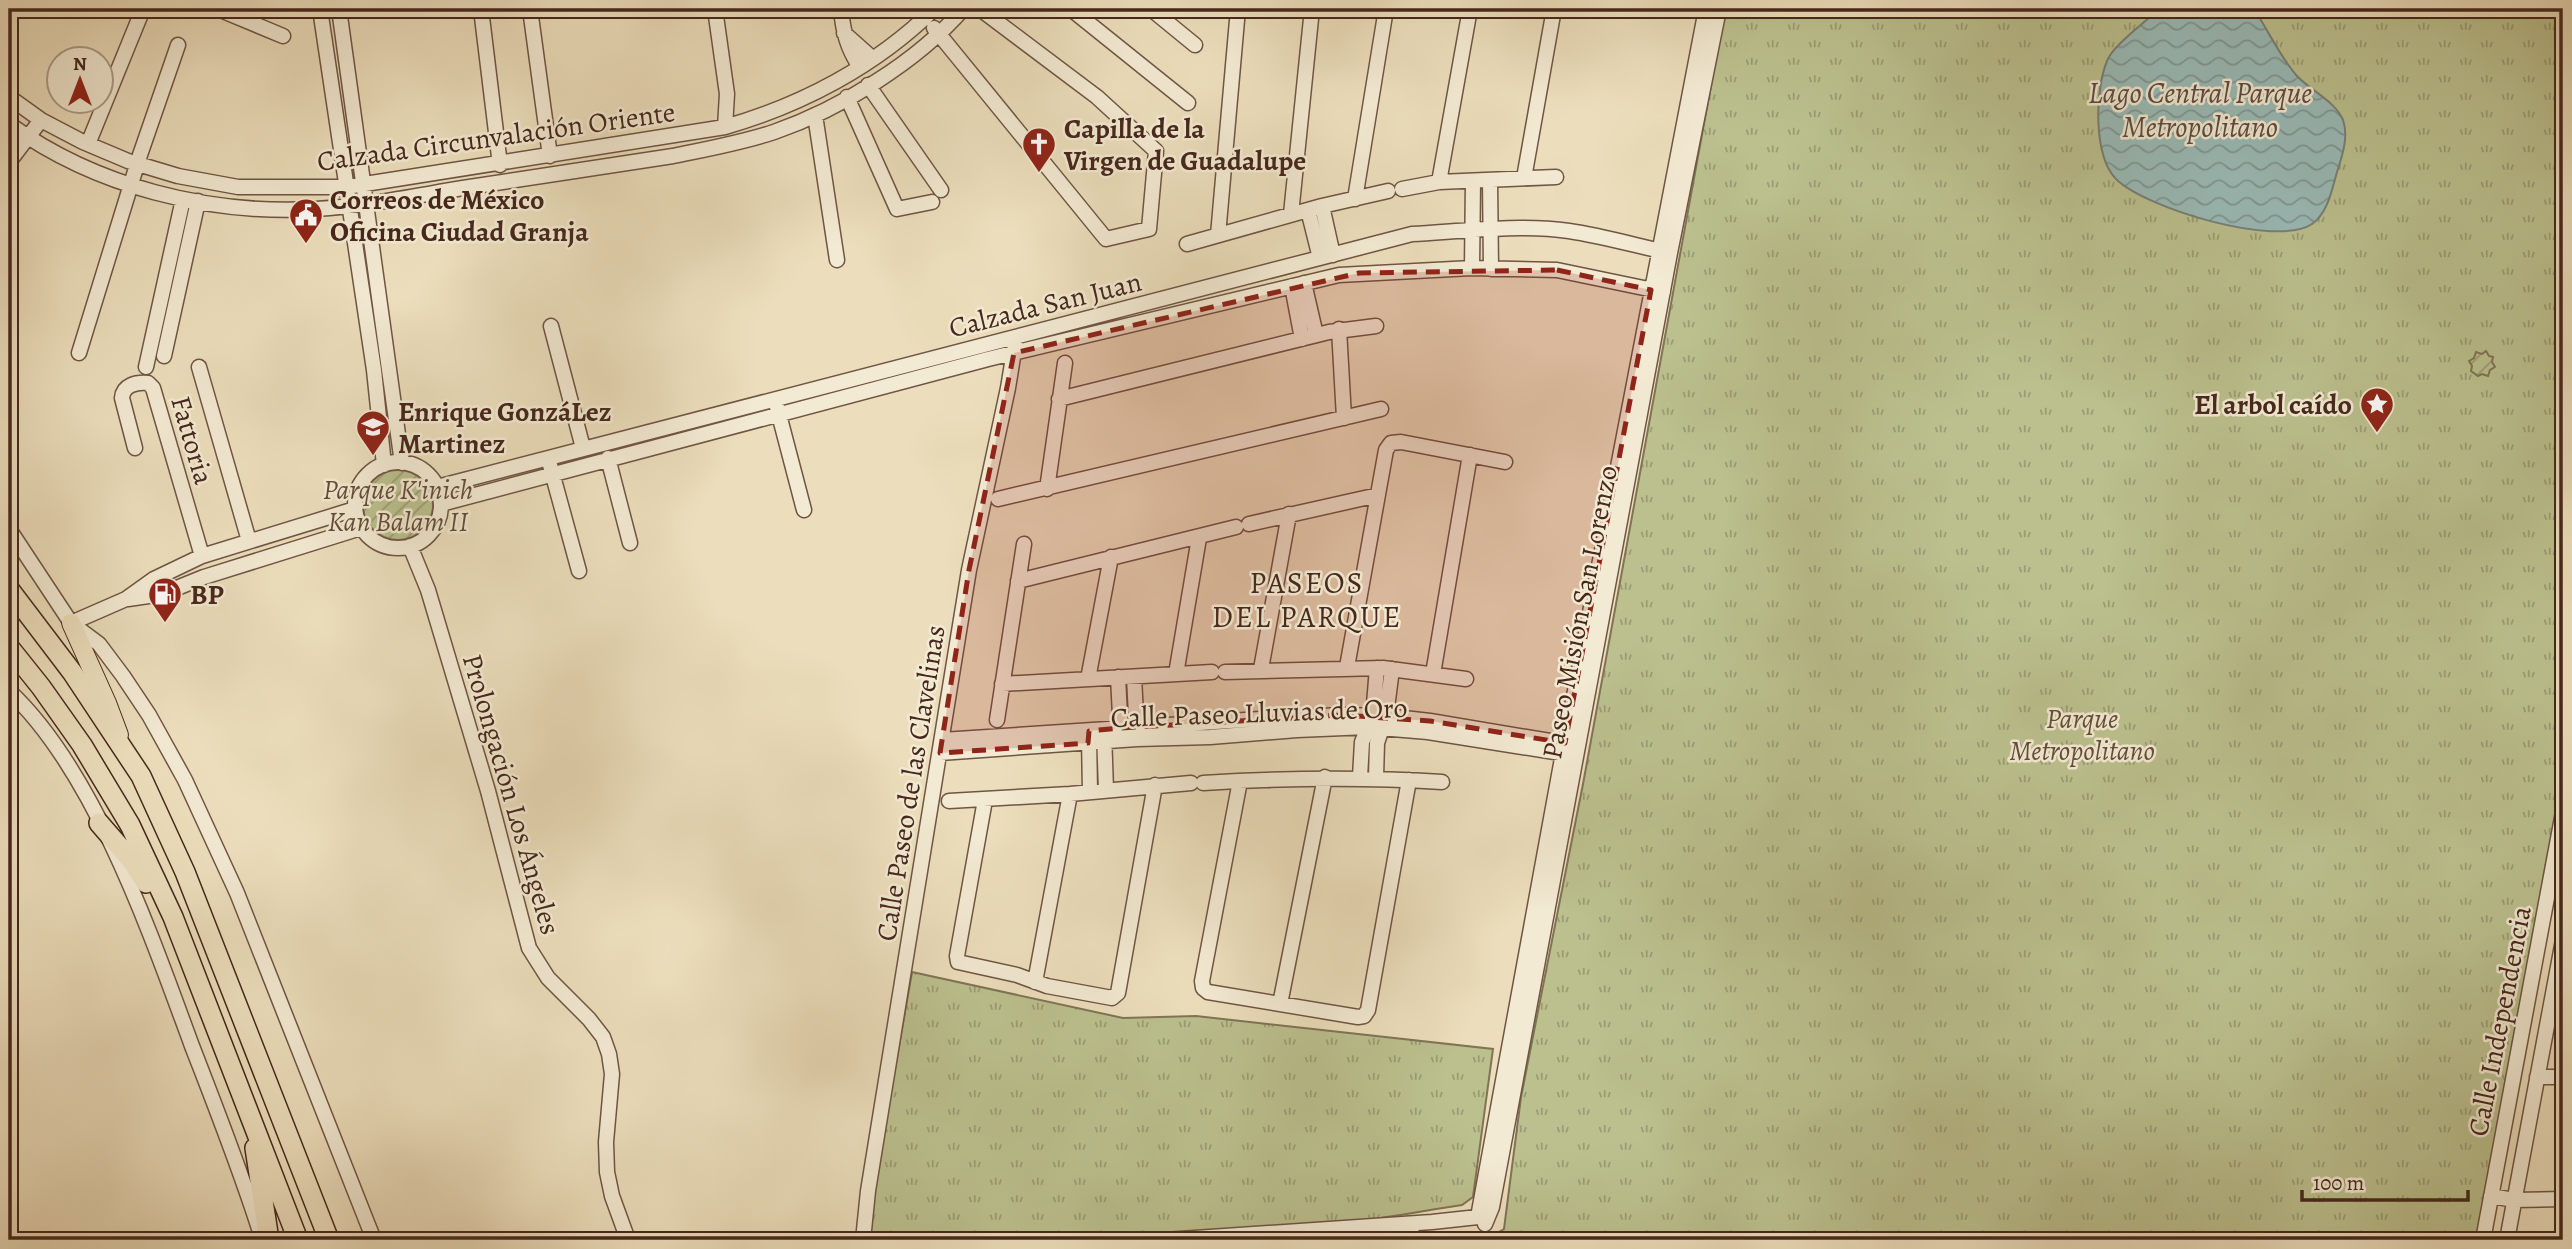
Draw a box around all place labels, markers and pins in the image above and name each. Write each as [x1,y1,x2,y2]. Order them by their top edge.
place label: Capilla de la Virgen de Guadalupe [1063,110,1306,180]
church icon: Capilla de la Virgen de Guadalupe [1020,125,1058,174]
place label: Correos de México Oficina Ciudad Granja [330,181,589,251]
public building icon: Correos de México Oficina Ciudad Granja [287,196,325,245]
place icon: El arbol caído [2358,385,2396,434]
place label: El arbol caído [2194,386,2352,424]
place label: Enrique GonzáLez Martinez [398,393,612,463]
school or university icon: Enrique GonzáLez Martinez [354,408,392,457]
fuel station icon: BP [146,575,184,624]
place label: BP [190,576,224,614]

